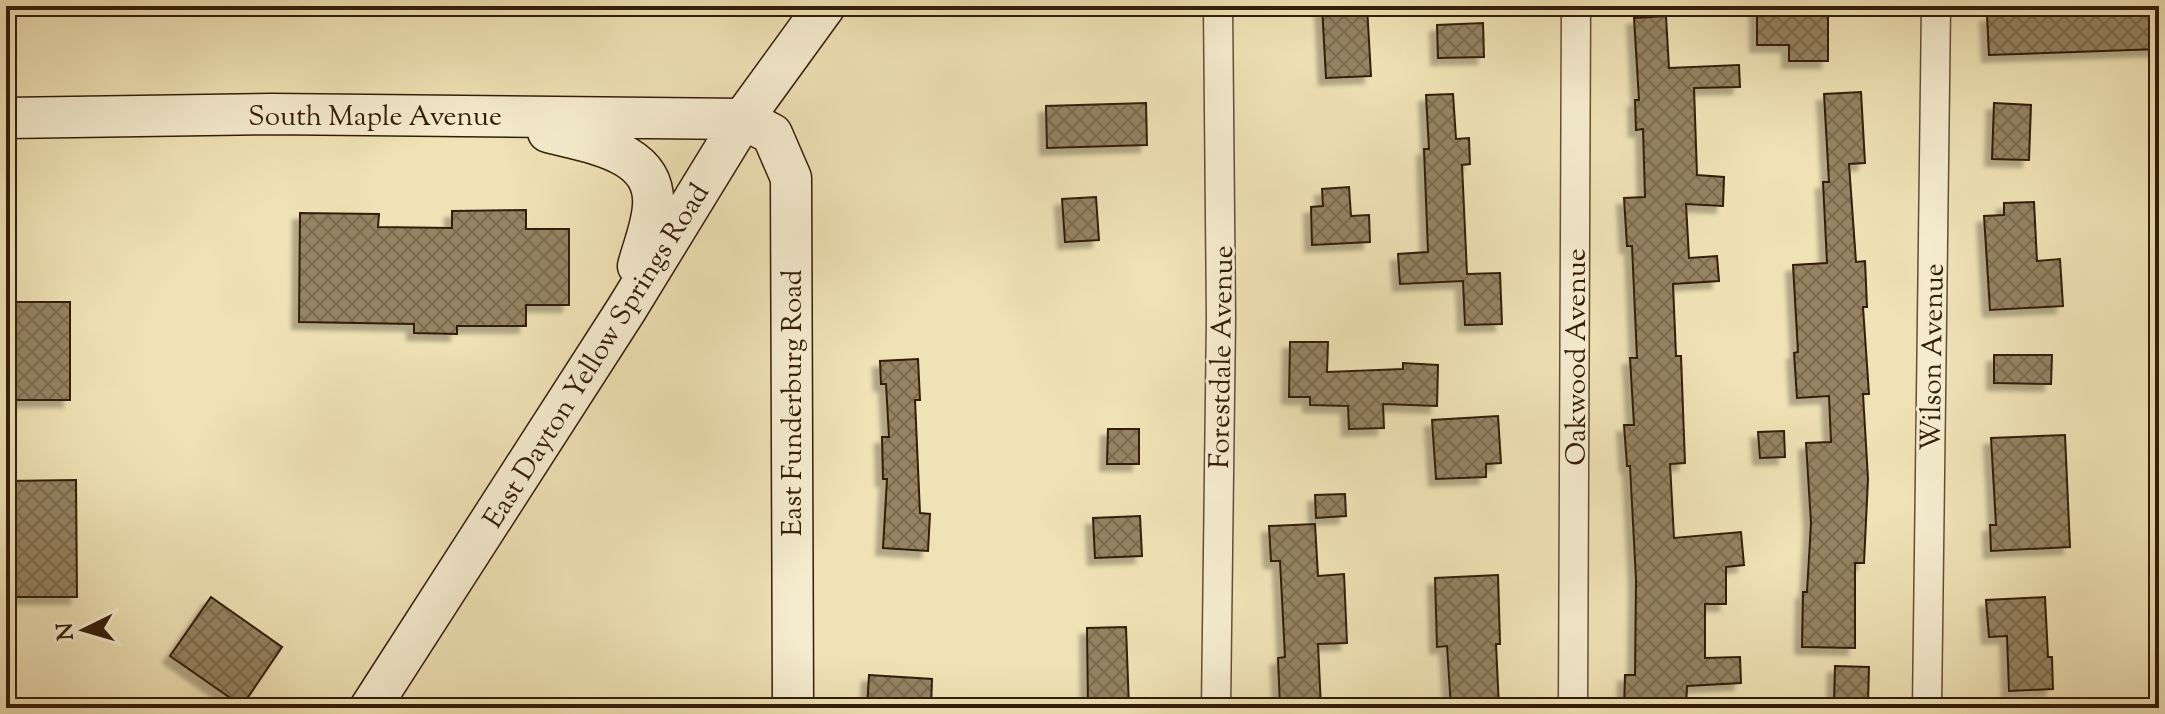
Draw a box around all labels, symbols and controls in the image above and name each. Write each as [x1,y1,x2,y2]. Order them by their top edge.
street label: South Maple Avenue [248,98,502,138]
street label: East Dayton Yellow Springs Road [475,176,721,537]
street label: Forestdale Avenue [1201,245,1245,469]
street label: Oakwood Avenue [1558,248,1598,466]
street label: Wilson Avenue [1912,263,1956,451]
street label: East Funderburg Road [774,269,814,537]
north arrow [44,590,124,670]
text: N [50,621,84,642]

